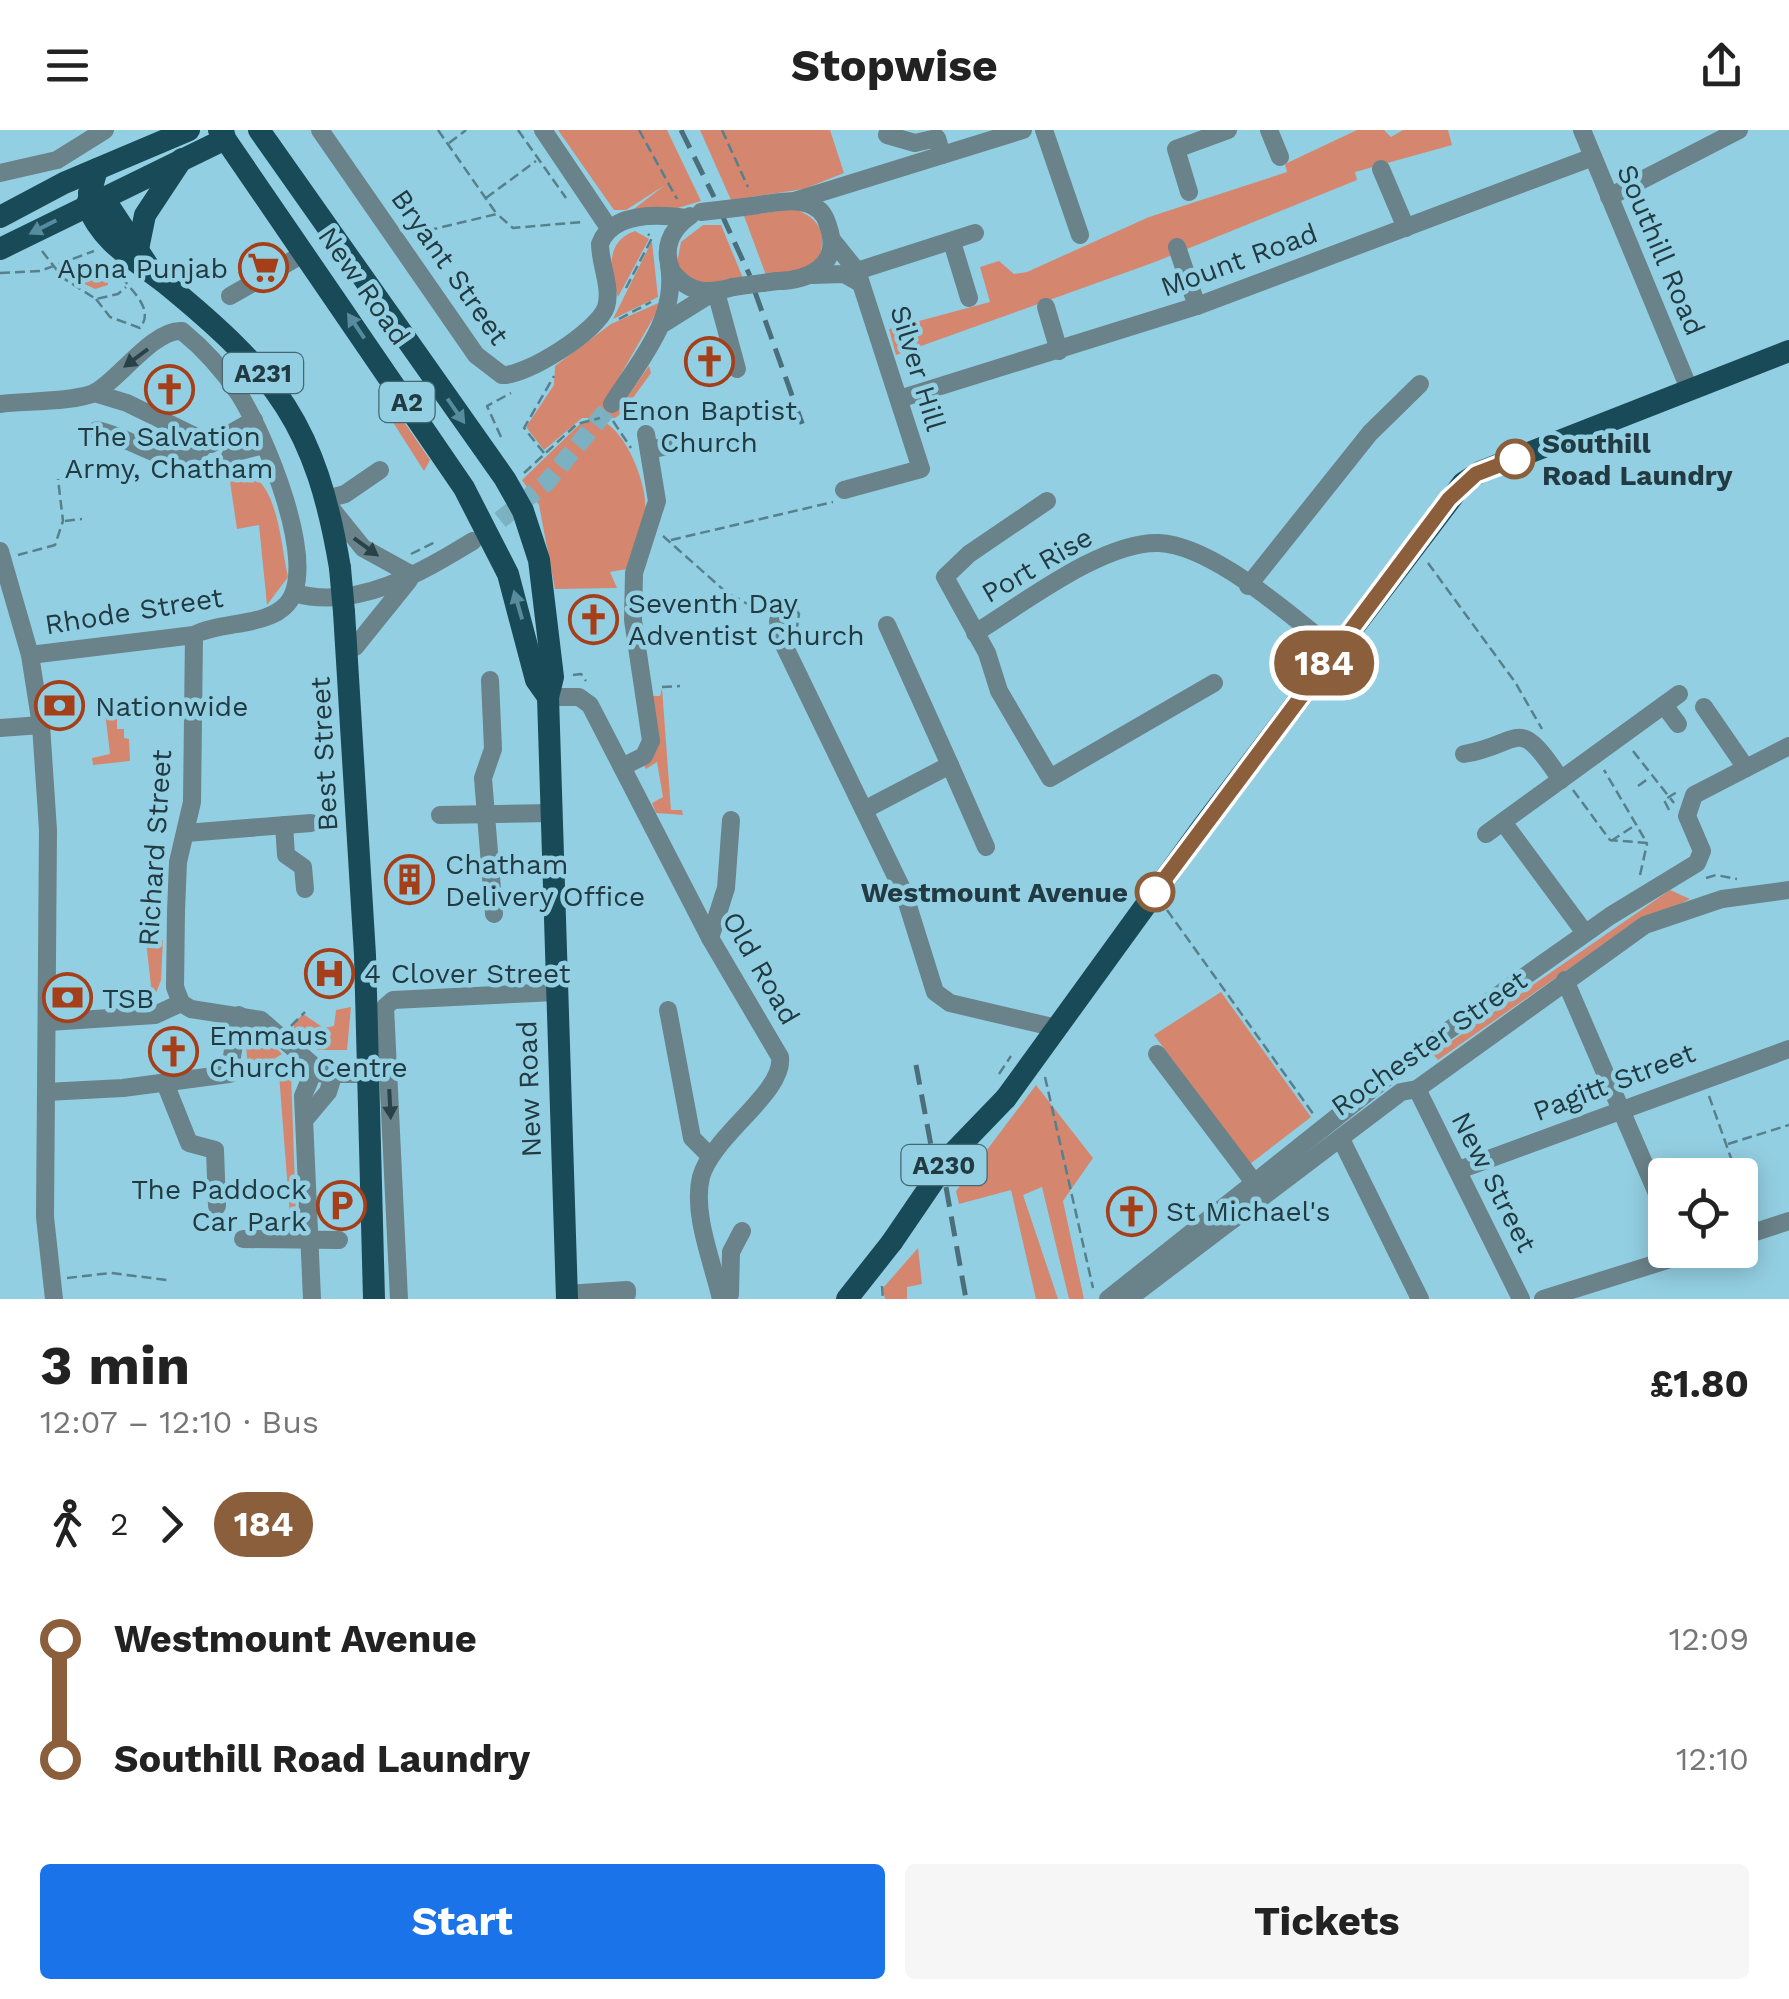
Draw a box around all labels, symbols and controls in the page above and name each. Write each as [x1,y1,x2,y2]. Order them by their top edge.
icon: menu [40,38,95,93]
icon: share [1694,38,1749,93]
text: Stopwise [791,39,998,92]
street label: Southill Road [1610,160,1712,340]
street label: Bryant Street [384,183,516,351]
street label: Mount Road [1156,216,1322,304]
one-way arrow [29,218,58,235]
street label: New Road [311,220,417,352]
supermarket icon: Apna Punjab [237,242,289,294]
place label: Apna Punjab [57,252,228,285]
street label: Silver Hill [883,301,953,435]
one-way arrow [347,312,365,339]
church icon: Enon Baptist Church [683,336,735,388]
one-way arrow [123,347,149,367]
road number: A231 [223,353,303,393]
church icon: The Salvation Army, Chatham [143,363,195,415]
road number: A2 [380,382,434,422]
place label: Enon Baptist Church [621,394,797,459]
one-way arrow [446,397,465,424]
place label: The Salvation Army, Chatham [65,420,274,485]
place label: Southill Road Laundry [1542,427,1733,492]
marker: Southill Road Laundry [1496,440,1534,478]
street label: Port Rise [976,520,1098,610]
one-way arrow [352,536,379,557]
street label: Rhode Street [42,581,226,641]
place label: Seventh Day Adventist Church [628,587,865,652]
one-way arrow [510,590,525,620]
church icon: Seventh Day Adventist Church [567,593,619,645]
line badge: 184 [1266,630,1382,696]
text: 184 [1294,642,1354,684]
street label: Best Street [303,676,345,832]
bank icon: Nationwide [34,680,86,732]
place label: Nationwide [95,690,248,723]
street label: Richard Street [132,748,178,947]
place label: Chatham Delivery Office [445,848,645,913]
building icon: Chatham Delivery Office [384,854,436,906]
marker: Westmount Avenue [1136,873,1174,911]
place label: Westmount Avenue [861,876,1128,909]
street label: Old Road [715,906,807,1030]
hospital icon: 4 Clover Street [303,947,355,999]
place label: 4 Clover Street [364,957,571,990]
street label: Rochester Street [1325,963,1533,1123]
bank icon: TSB [41,972,93,1024]
place label: TSB [102,982,154,1015]
place label: Emmaus Church Centre [209,1019,408,1084]
street label: New Road [510,1020,548,1158]
church icon: Emmaus Church Centre [148,1025,200,1077]
street label: Pagitt Street [1528,1036,1700,1128]
one-way arrow [382,1089,398,1121]
street label: New Street [1445,1106,1543,1258]
road number: A230 [902,1145,986,1185]
map controls [1648,1158,1758,1268]
button: locate [1648,1158,1758,1268]
place label: The Paddock Car Park [131,1173,307,1238]
parking icon: The Paddock Car Park [316,1179,368,1231]
church icon: St Michael's [1105,1185,1157,1237]
place label: St Michael's [1166,1195,1330,1228]
text: 3 min [40,1333,190,1397]
text: £1.80 [1650,1362,1749,1406]
text: 12:07 – 12:10 · Bus [40,1403,319,1441]
icon: walk [40,1497,95,1552]
icon: forward [144,1497,199,1552]
text: 184 [234,1503,293,1545]
text: 2 [110,1505,129,1543]
text: Westmount Avenue [114,1617,477,1661]
text: 12:09 [1669,1620,1749,1658]
text: Southill Road Laundry [114,1737,530,1781]
text: 12:10 [1676,1740,1749,1778]
button: Start [40,1864,885,1979]
button: Tickets [905,1864,1749,1979]

